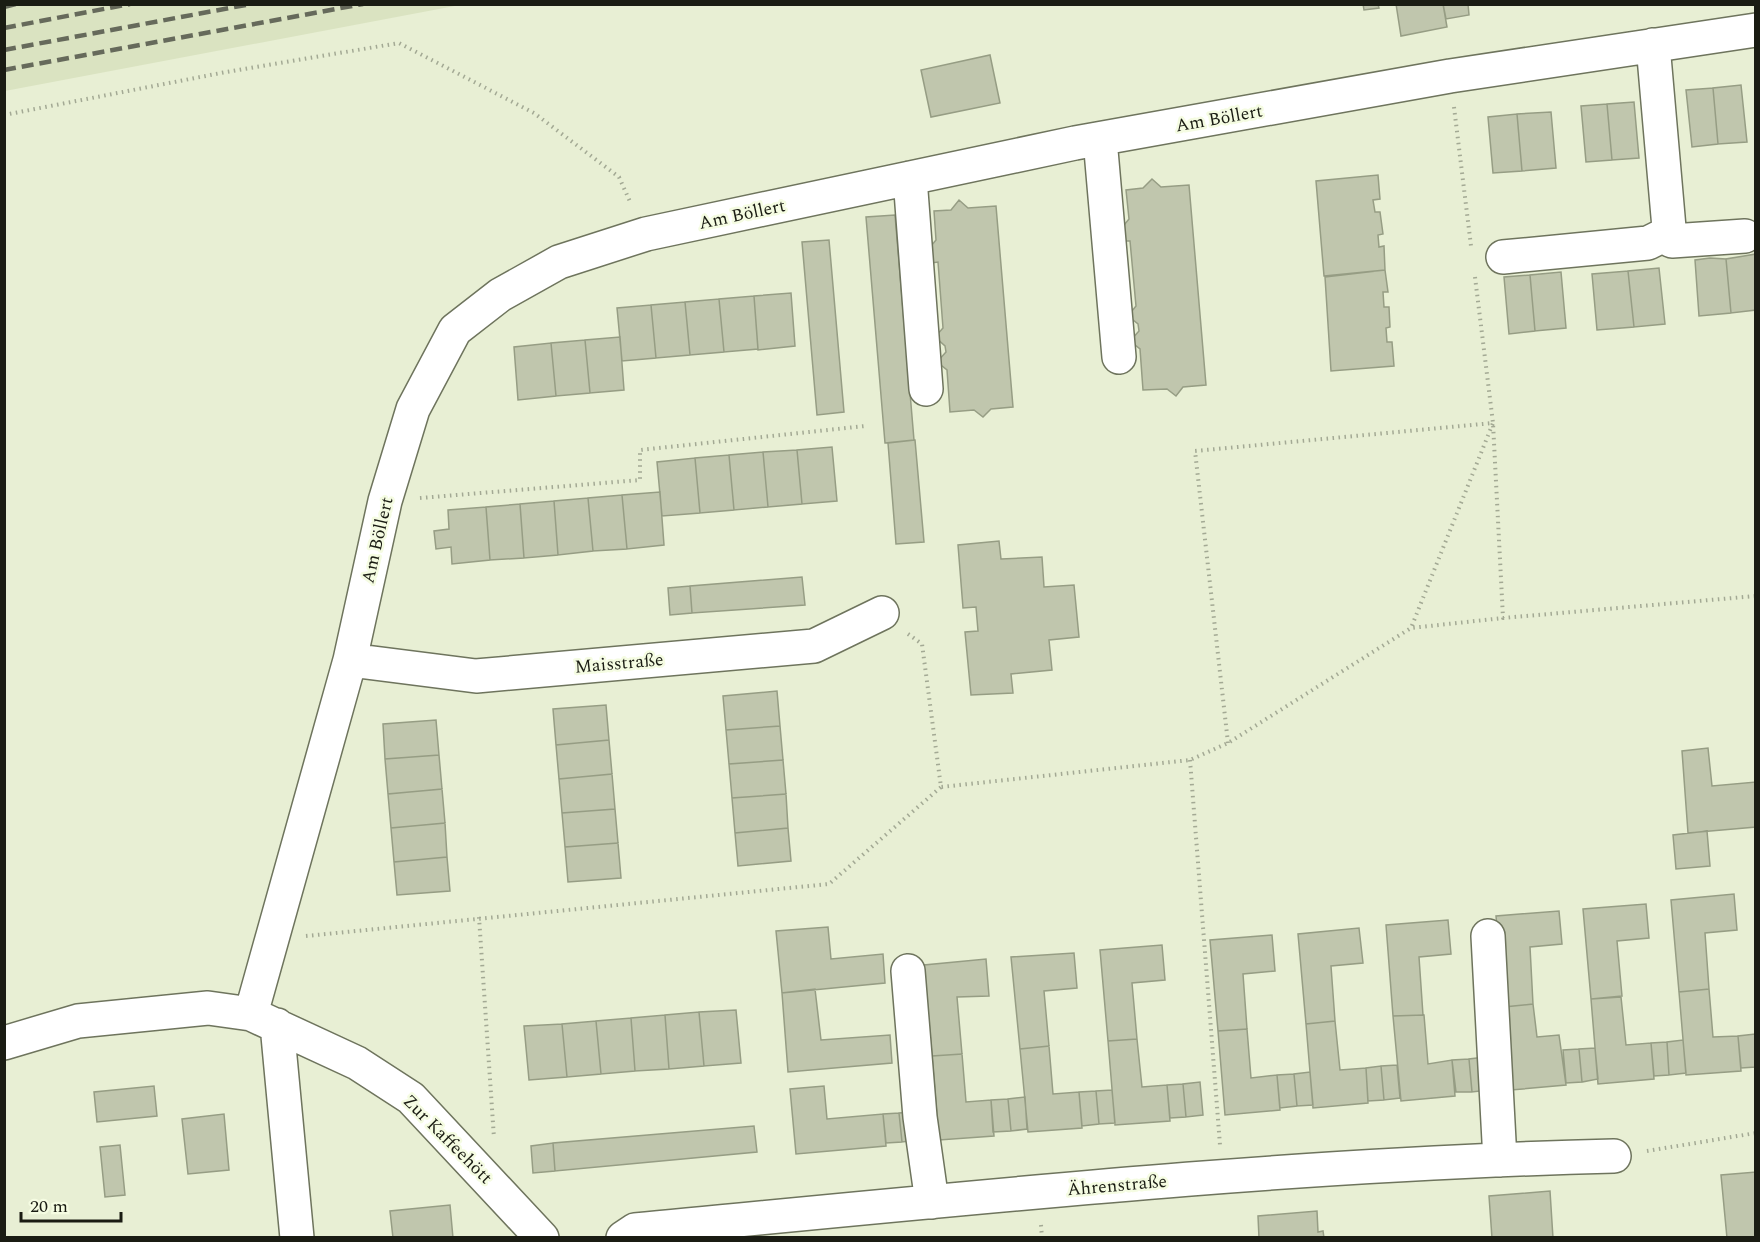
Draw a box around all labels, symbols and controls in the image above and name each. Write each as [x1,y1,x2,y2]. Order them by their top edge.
street label: Am Böllert [1173,98,1265,139]
street label: Am Böllert [696,192,788,237]
street label: Am Böllert [354,494,401,586]
street label: Maisstraße [573,646,665,681]
street label: Zur Kaffeehött [397,1088,499,1190]
street label: Ährenstraße [1066,1168,1168,1203]
scale bar [21,1185,122,1223]
text: 20 m [30,1193,68,1220]

